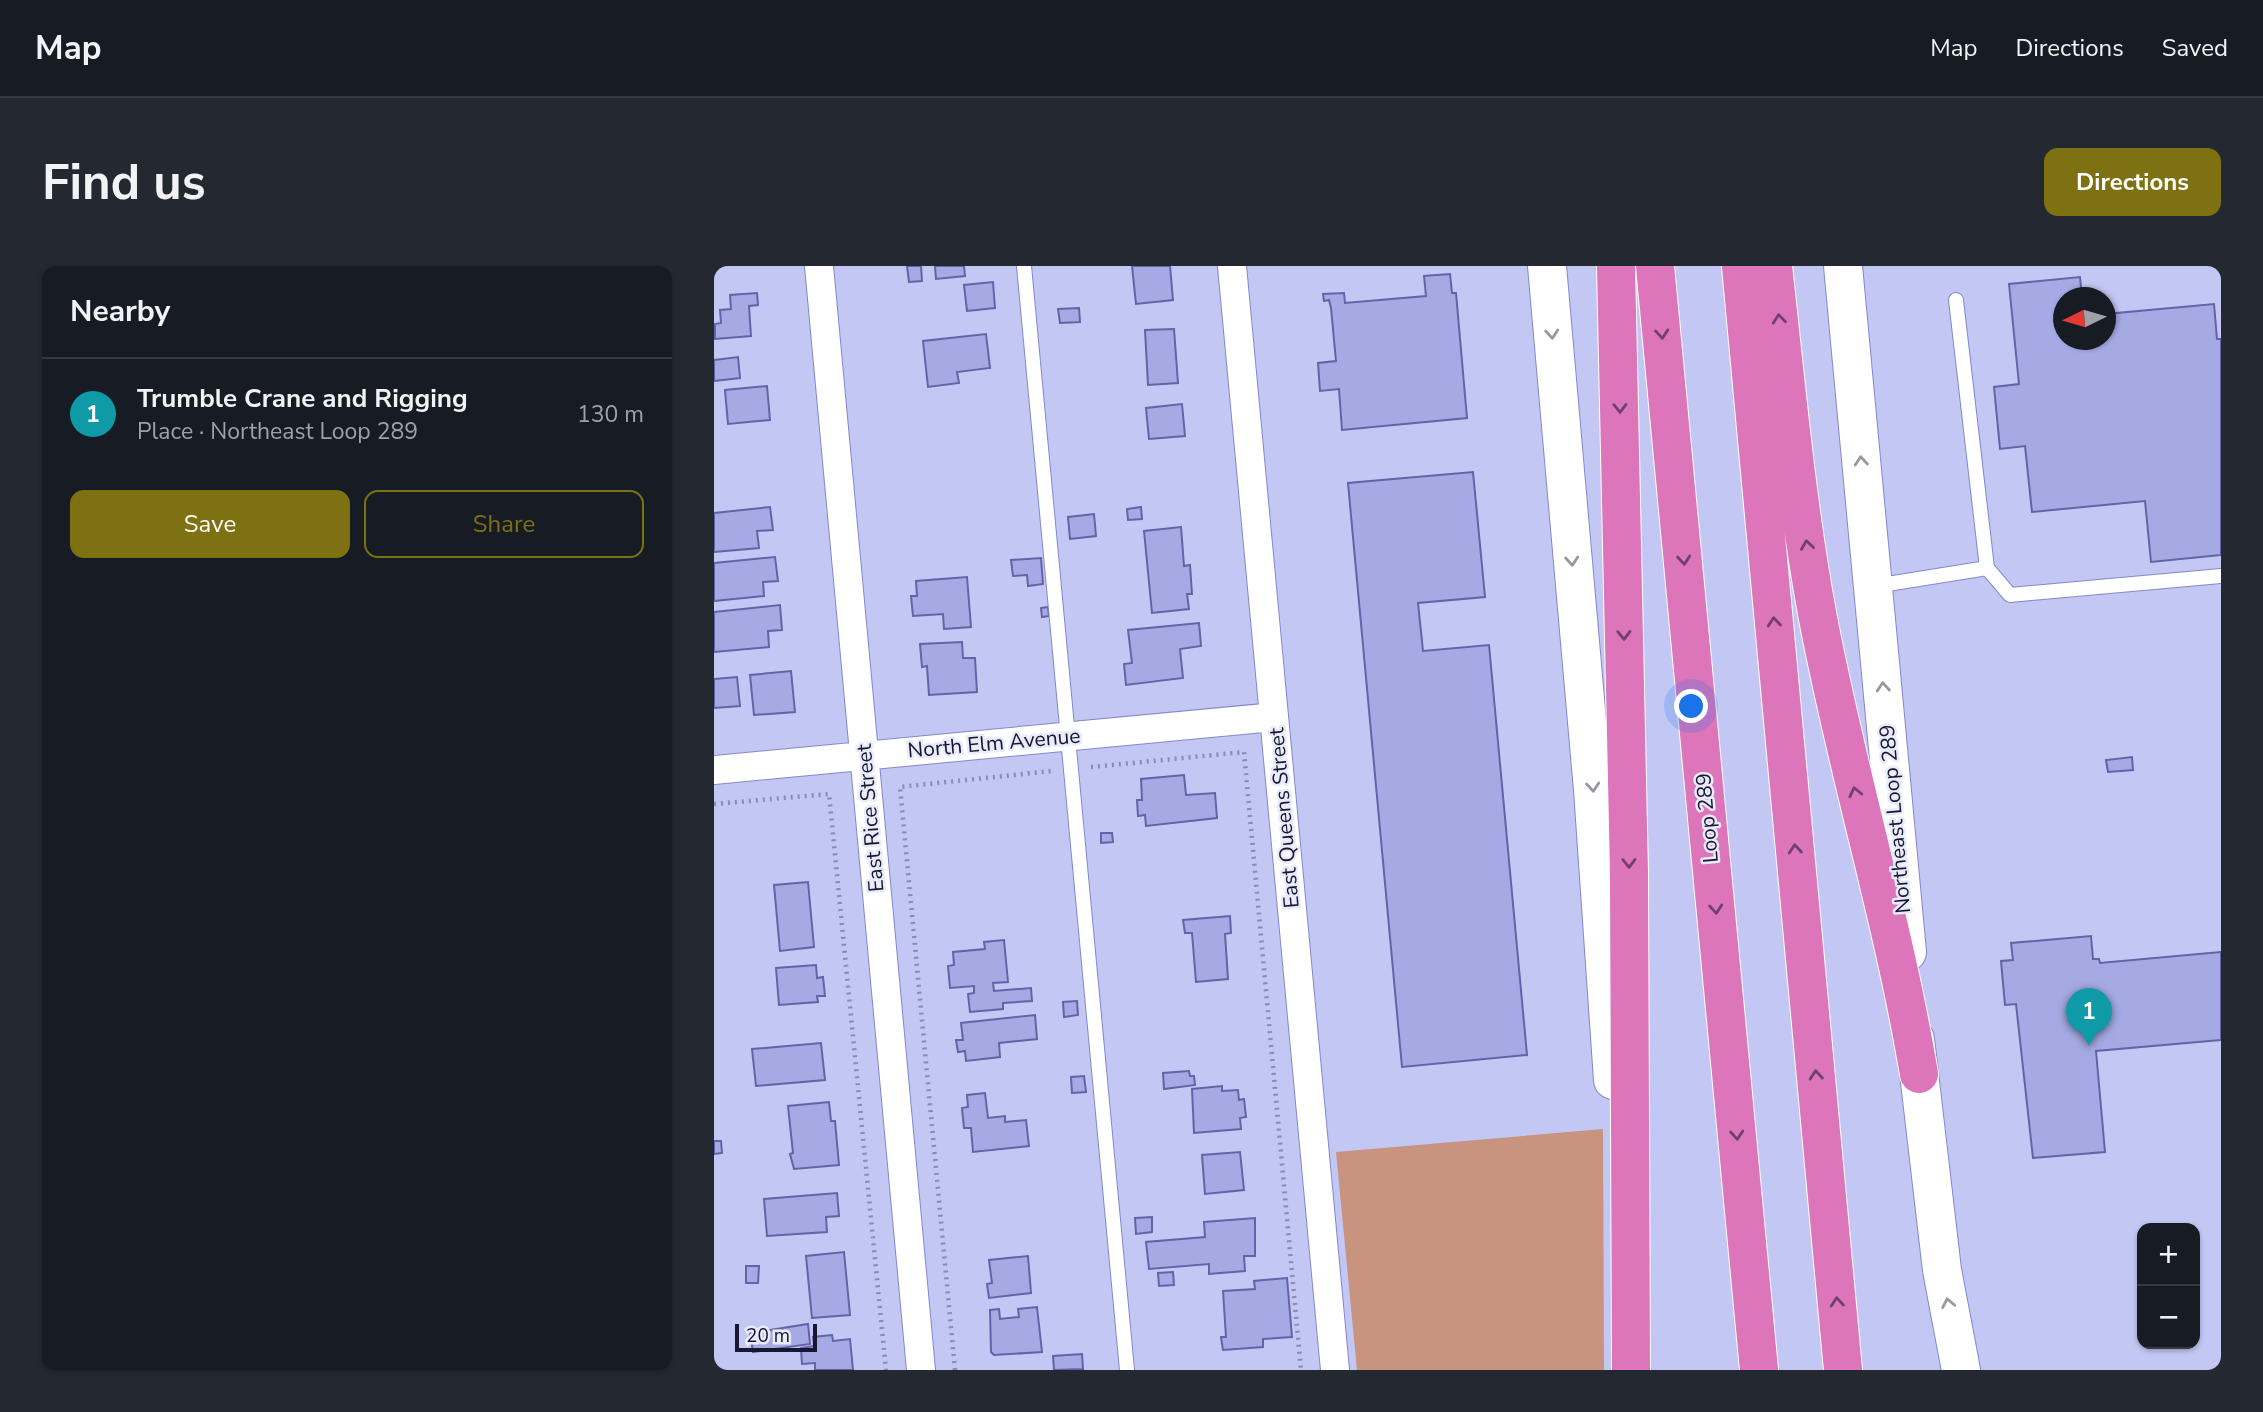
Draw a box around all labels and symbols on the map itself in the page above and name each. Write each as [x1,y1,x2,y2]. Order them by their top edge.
north arrow [2053,287,2116,350]
one-way arrow [1772,314,1787,325]
one-way arrow [1544,329,1559,340]
one-way arrow [1654,329,1669,340]
one-way arrow [1612,402,1627,413]
one-way arrow [1854,455,1869,466]
one-way arrow [1800,539,1815,551]
one-way arrow [1564,555,1579,566]
one-way arrow [1676,555,1691,566]
one-way arrow [1767,617,1782,628]
one-way arrow [1616,630,1632,641]
one-way arrow [1876,681,1891,692]
your location [1674,689,1708,723]
street label: North Elm Avenue [906,722,1082,764]
street label: Northeast Loop 289 [1873,723,1917,915]
street label: East Queens Street [1262,726,1306,909]
street label: East Rice Street [850,742,890,893]
street label: Loop 289 [1689,772,1725,864]
one-way arrow [1585,782,1600,793]
one-way arrow [1849,786,1864,798]
one-way arrow [1788,843,1803,854]
one-way arrow [1621,858,1637,868]
one-way arrow [1708,903,1723,915]
pin: 1 [2066,988,2112,1046]
one-way arrow [1809,1070,1824,1081]
one-way arrow [1729,1130,1744,1141]
one-way arrow [1830,1296,1845,1307]
one-way arrow [1942,1297,1957,1309]
scale bar [735,1321,817,1353]

